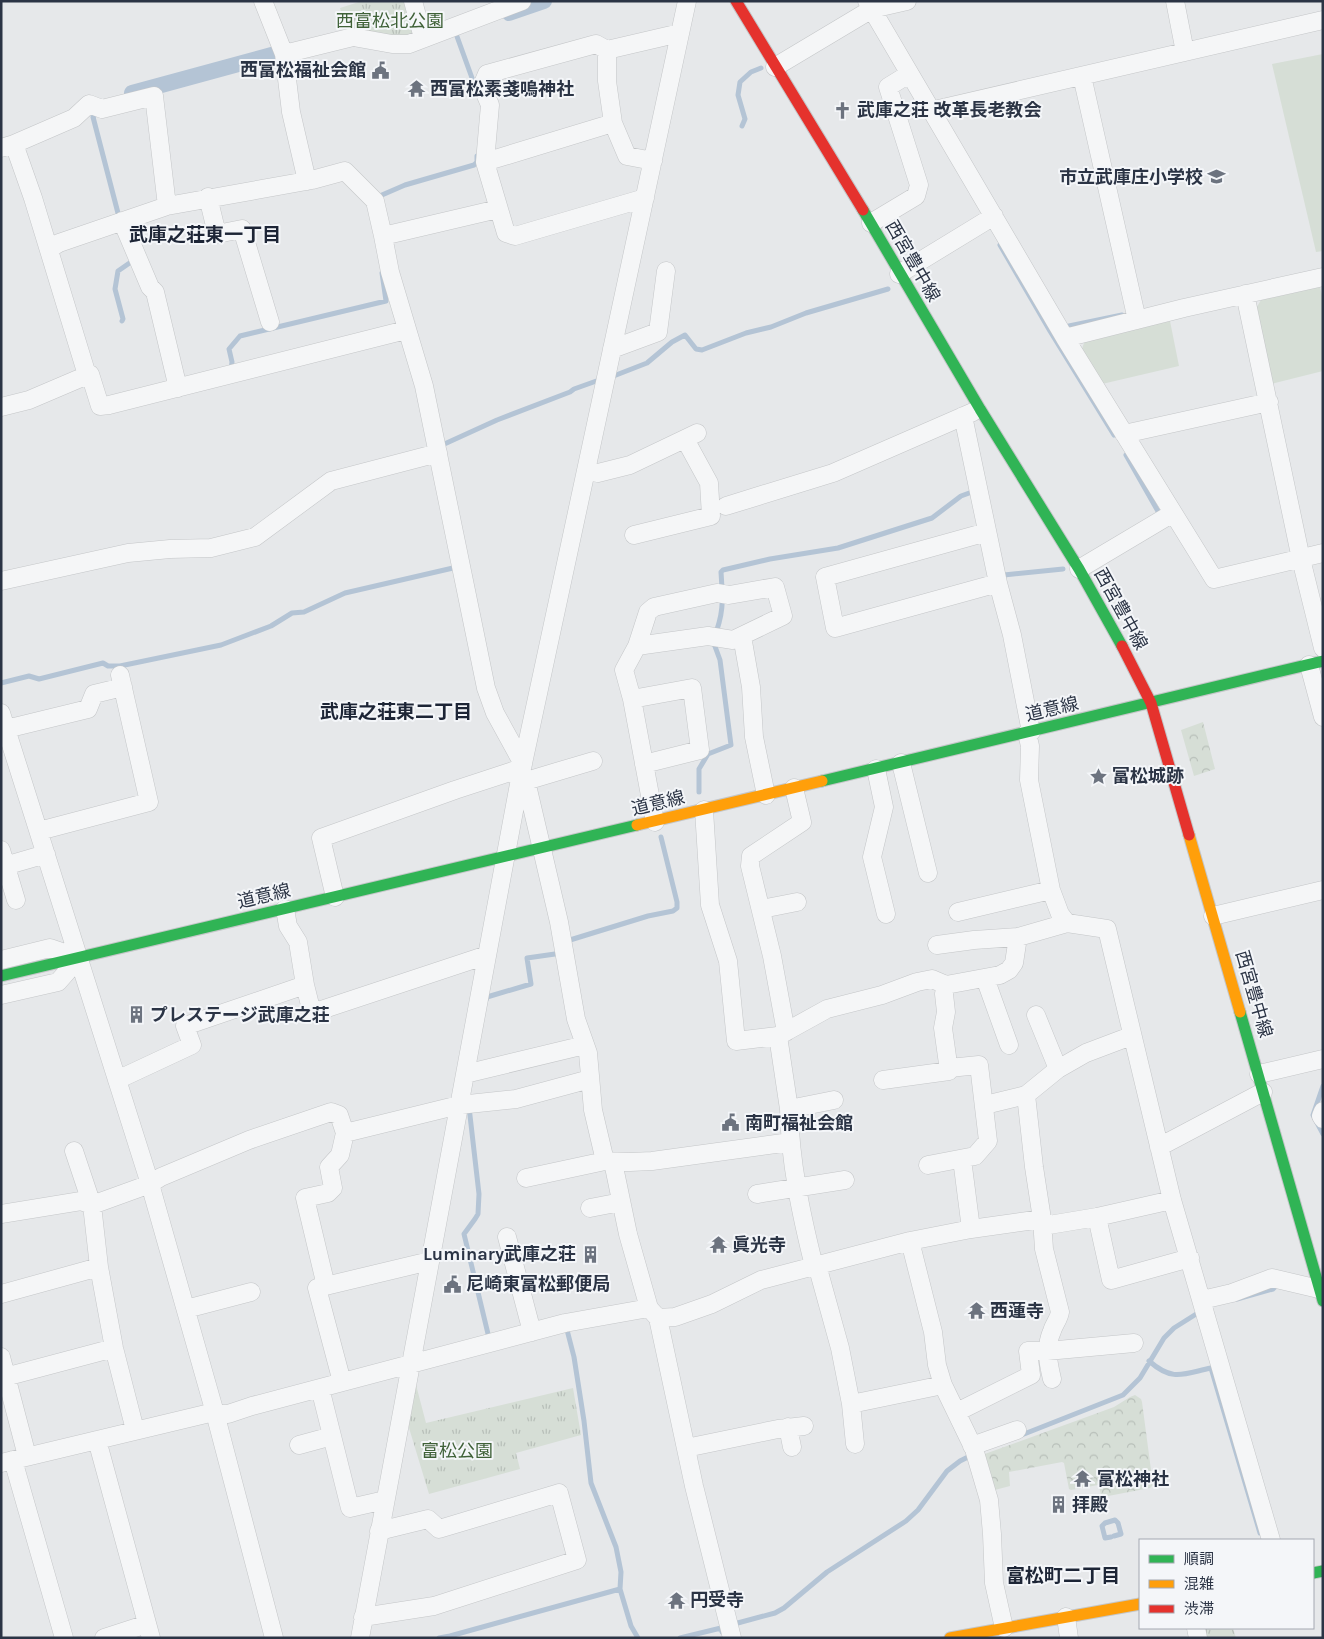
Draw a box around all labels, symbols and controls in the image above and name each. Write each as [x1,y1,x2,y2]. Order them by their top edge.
park label: 西富松北公園 [336,10,444,32]
place label: 西富松福祉会館 [240,59,366,81]
public building icon: 西富松福祉会館 [370,60,390,80]
place label: 西富松素戔嗚神社 [430,78,574,100]
temple icon: 西富松素戔嗚神社 [406,79,426,99]
place label: 武庫之荘 改革長老教会 [857,99,1042,121]
church icon: 武庫之荘 改革長老教会 [833,100,853,120]
place label: 市立武庫庄小学校 [1059,166,1203,188]
school or university icon: 市立武庫庄小学校 [1207,167,1227,187]
street label: 西宮豊中線 [881,217,945,305]
district label: 武庫之荘東一丁目 [129,224,281,246]
street label: 西宮豊中線 [1090,564,1152,654]
street label: 道意線 [1023,692,1081,726]
district label: 武庫之荘東二丁目 [320,701,472,723]
place label: 富松城跡 [1112,765,1184,787]
place icon: 富松城跡 [1088,766,1108,786]
street label: 道意線 [629,786,687,820]
street label: 道意線 [235,879,293,913]
street label: 西宮豊中線 [1231,948,1277,1040]
place label: プレステージ武庫之荘 [150,1004,330,1026]
building icon: プレステージ武庫之荘 [126,1005,146,1025]
place label: 南町福祉会館 [745,1112,853,1134]
public building icon: 南町福祉会館 [721,1113,741,1133]
place label: 眞光寺 [732,1234,786,1256]
temple icon: 眞光寺 [708,1235,728,1255]
place label: Luminary武庫之荘 [423,1243,576,1265]
building icon: Luminary武庫之荘 [580,1244,600,1264]
place label: 尼崎東富松郵便局 [466,1273,610,1295]
public building icon: 尼崎東富松郵便局 [442,1274,462,1294]
place label: 西蓮寺 [990,1300,1044,1322]
temple icon: 西蓮寺 [966,1301,986,1321]
park label: 富松公園 [421,1440,493,1462]
place label: 富松神社 [1097,1468,1169,1490]
temple icon: 富松神社 [1073,1469,1093,1489]
place label: 拝殿 [1072,1494,1108,1516]
building icon: 拝殿 [1048,1495,1068,1515]
legend [1139,1539,1314,1629]
text: 順調 [1184,1550,1214,1568]
district label: 富松町二丁目 [1006,1565,1120,1587]
text: 混雑 [1184,1575,1214,1593]
place label: 円受寺 [690,1589,744,1611]
temple icon: 円受寺 [666,1590,686,1610]
text: 渋滞 [1184,1600,1214,1618]

